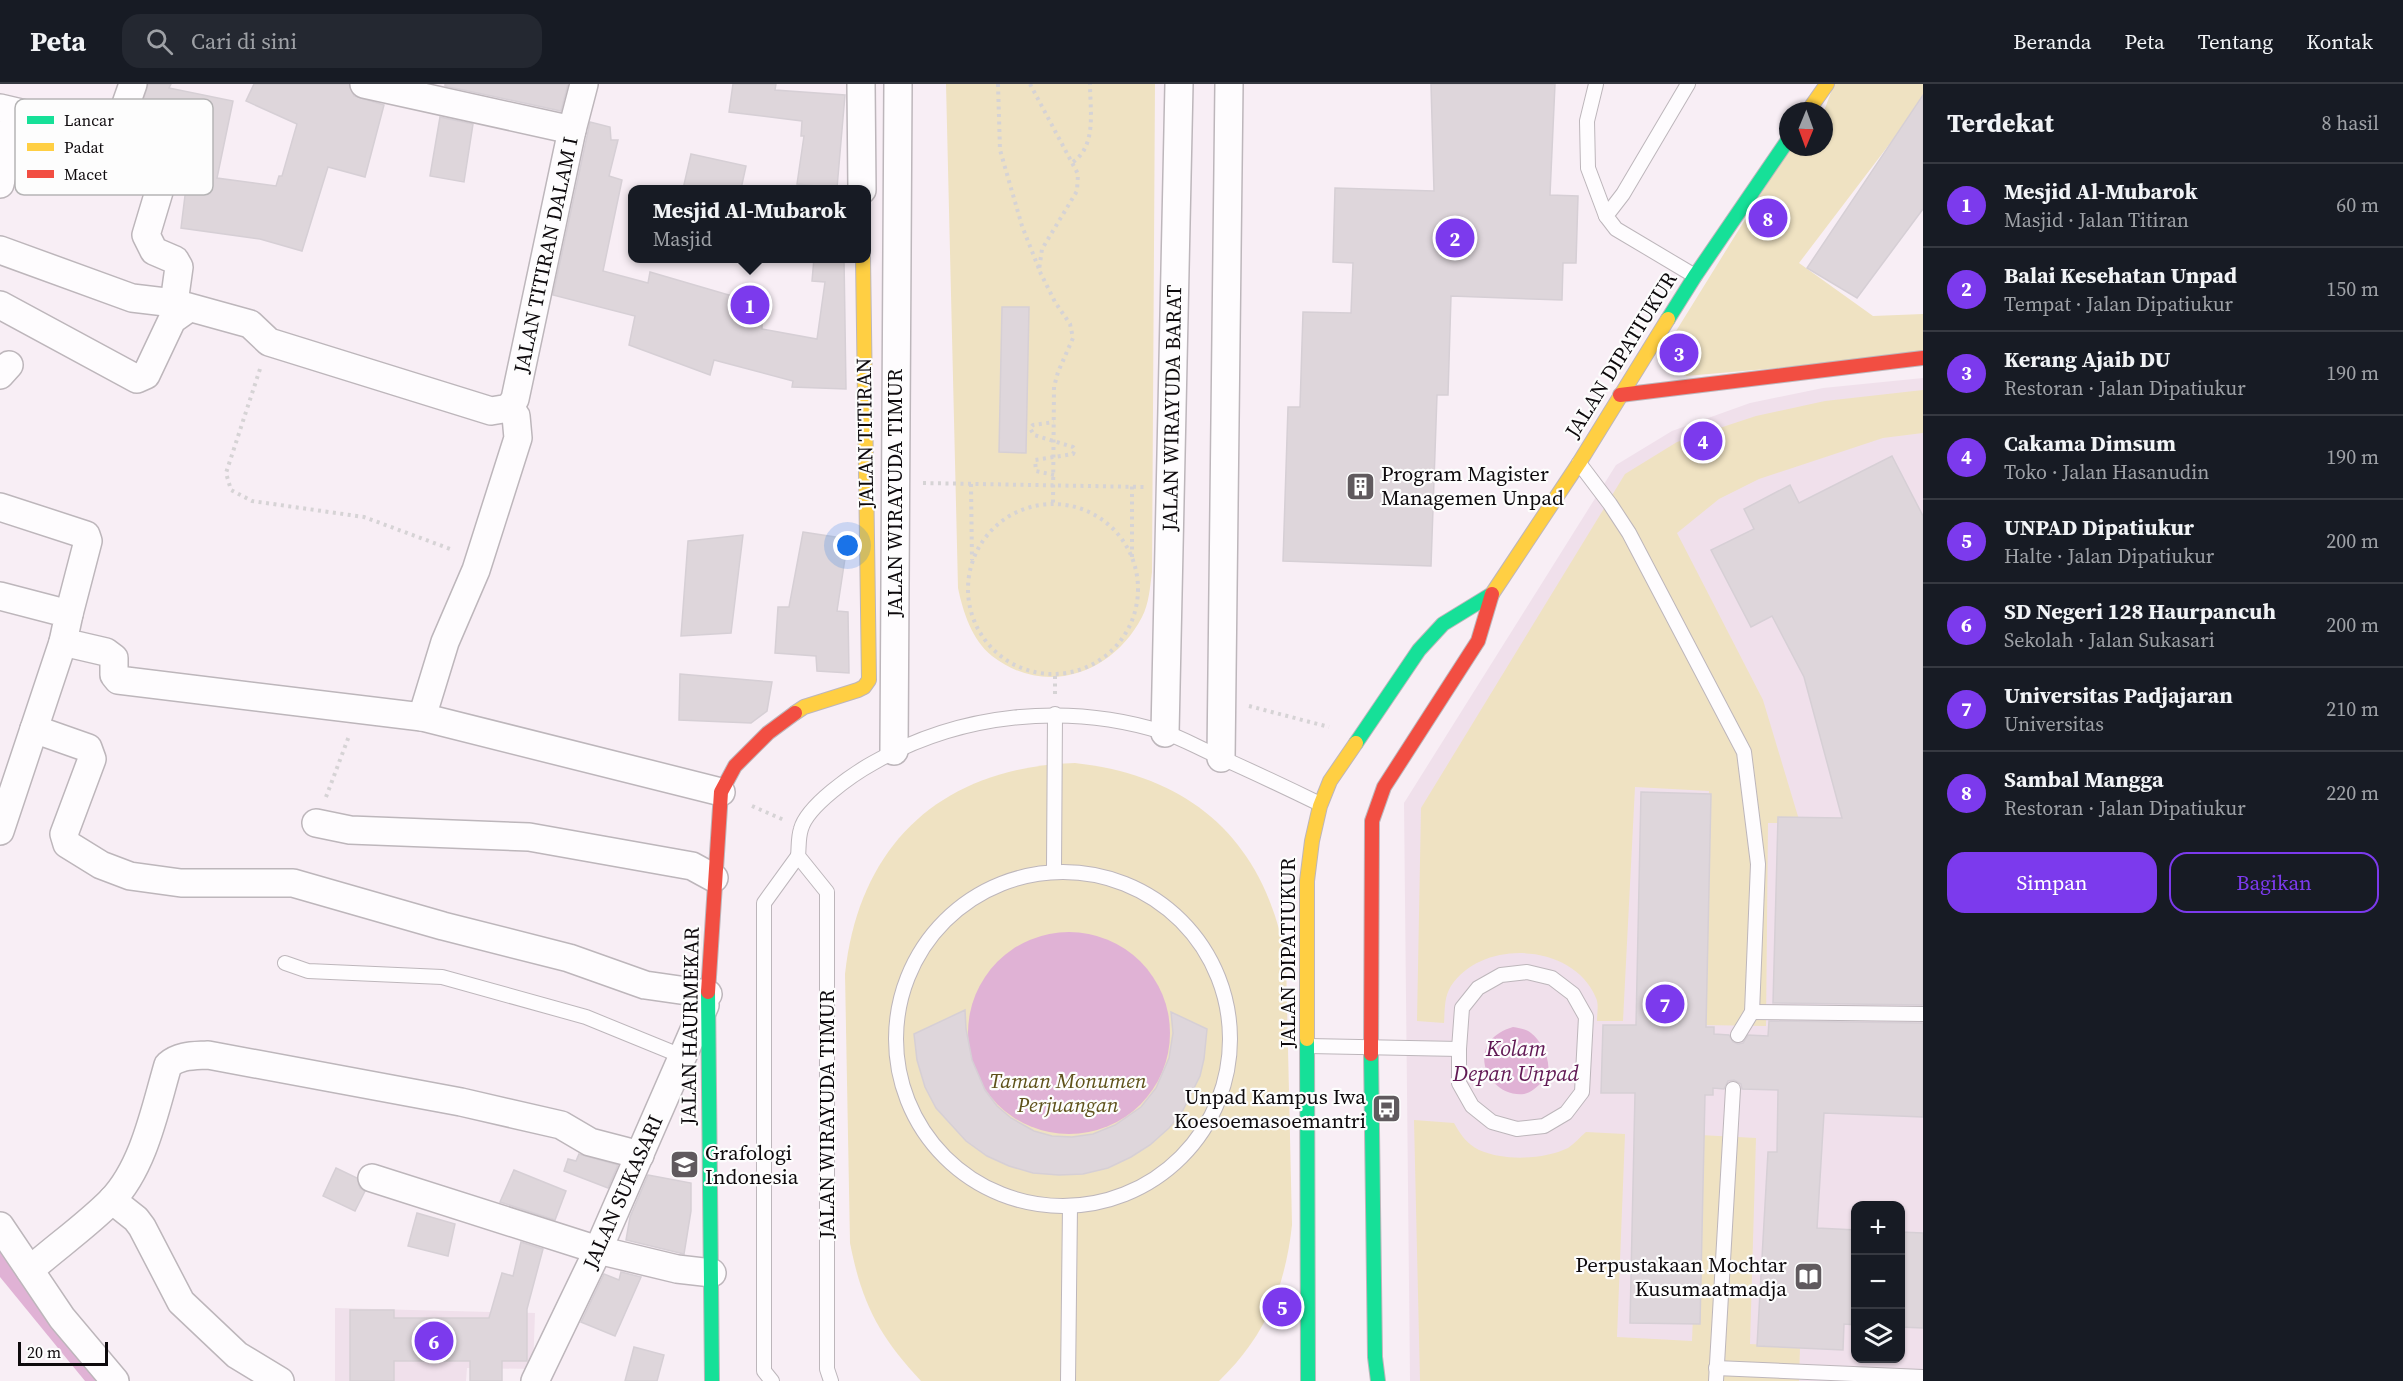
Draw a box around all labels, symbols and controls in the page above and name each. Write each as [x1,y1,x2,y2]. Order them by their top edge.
search box [122,14,542,68]
text: Peta [30,22,86,60]
icon: search [143,25,176,58]
text: Cari di sini [191,26,297,56]
text: Beranda [2013,27,2092,56]
text: Peta [2125,27,2165,56]
text: Tentang [2198,27,2273,56]
text: Kontak [2306,27,2373,56]
legend [15,99,213,195]
north arrow [1779,102,1833,156]
text: Terdekat [1947,105,2054,141]
text: Lancar [64,109,114,131]
text: 8 hasil [2322,109,2379,137]
street label: JALAN TITIRAN DALAM I [506,134,585,377]
text: Padat [64,136,105,158]
text: Macet [64,163,108,185]
text: Mesjid Al-Mubarok [2004,176,2198,206]
popup [628,185,871,263]
text: 1 [1961,191,1972,219]
text: 60 m [2336,191,2379,219]
text: Mesjid Al-Mubarok [653,195,846,225]
pin: 8 [1748,196,1788,240]
text: Masjid · Jalan Titiran [2004,206,2189,234]
pin: 2 [1436,216,1474,260]
text: Masjid [653,225,712,253]
text: Balai Kesehatan Unpad [2004,260,2237,290]
street label: JALAN DIPATIUKUR [1557,266,1684,444]
text: 2 [1961,275,1972,303]
text: 150 m [2326,275,2379,303]
pin: 1 [730,282,770,328]
street label: JALAN WIRAYUDA BARAT [1155,284,1188,533]
text: Tempat · Jalan Dipatiukur [2004,290,2233,318]
pin: 3 [1660,330,1698,376]
text: Kerang Ajaib DU [2004,344,2171,374]
street label: JALAN TITIRAN [849,357,880,510]
text: 3 [1961,359,1972,387]
text: 190 m [2326,359,2379,387]
street label: JALAN WIRAYUDA TIMUR [880,368,909,618]
text: Restoran · Jalan Dipatiukur [2004,374,2246,402]
pin: 4 [1684,418,1722,464]
text: Cakama Dimsum [2004,428,2176,458]
text: 4 [1961,443,1972,471]
text: 190 m [2326,443,2379,471]
text: Toko · Jalan Hasanudin [2004,458,2209,486]
place label: Program Magister Managemen Unpad [1381,459,1564,512]
building icon: Program Magister Managemen Unpad [1344,470,1376,502]
text: UNPAD Dipatiukur [2004,512,2194,542]
text: 5 [1961,527,1972,555]
text: 200 m [2326,527,2379,555]
your location [833,531,862,560]
text: Halte · Jalan Dipatiukur [2004,542,2214,570]
text: SD Negeri 128 Haurpancuh [2004,596,2276,626]
text: 6 [1961,611,1972,639]
text: 200 m [2326,611,2379,639]
text: Sekolah · Jalan Sukasari [2004,626,2215,654]
text: Universitas Padjajaran [2004,680,2233,710]
text: 7 [1961,695,1972,723]
text: 210 m [2326,695,2379,723]
text: Universitas [2004,710,2104,738]
text: Sambal Mangga [2004,764,2164,794]
text: 8 [1961,779,1972,807]
text: 220 m [2326,779,2379,807]
text: Restoran · Jalan Dipatiukur [2004,794,2246,822]
button: Simpan [1947,852,2157,913]
button: Bagikan [2169,852,2379,913]
street label: JALAN DIPATIUKUR [1273,857,1302,1049]
street label: JALAN HAURMEKAR [673,926,706,1126]
pin: 7 [1646,982,1684,1026]
street label: JALAN WIRAYUDA TIMUR [812,989,841,1239]
water label: Kolam Depan Unpad [1452,1033,1580,1088]
park label: Taman Monumen Perjuangan [989,1066,1147,1119]
place label: Unpad Kampus Iwa Koesoemasoemantri [1174,1082,1366,1135]
bus stop icon: Unpad Kampus Iwa Koesoemasoemantri [1371,1093,1403,1125]
street label: JALAN SUKASARI [575,1110,670,1274]
place label: Grafologi Indonesia [705,1138,799,1191]
school or university icon: Grafologi Indonesia [668,1149,700,1181]
map controls [1851,1201,1905,1363]
button: + [1851,1201,1905,1255]
place label: Perpustakaan Mochtar Kusumaatmadja [1575,1250,1787,1303]
button: − [1851,1255,1905,1309]
library icon: Perpustakaan Mochtar Kusumaatmadja [1792,1261,1824,1293]
pin: 5 [1262,1284,1302,1330]
button: layers [1851,1309,1905,1363]
pin: 6 [414,1318,454,1364]
scale bar [18,1339,108,1366]
text: 20 m [27,1341,61,1363]

